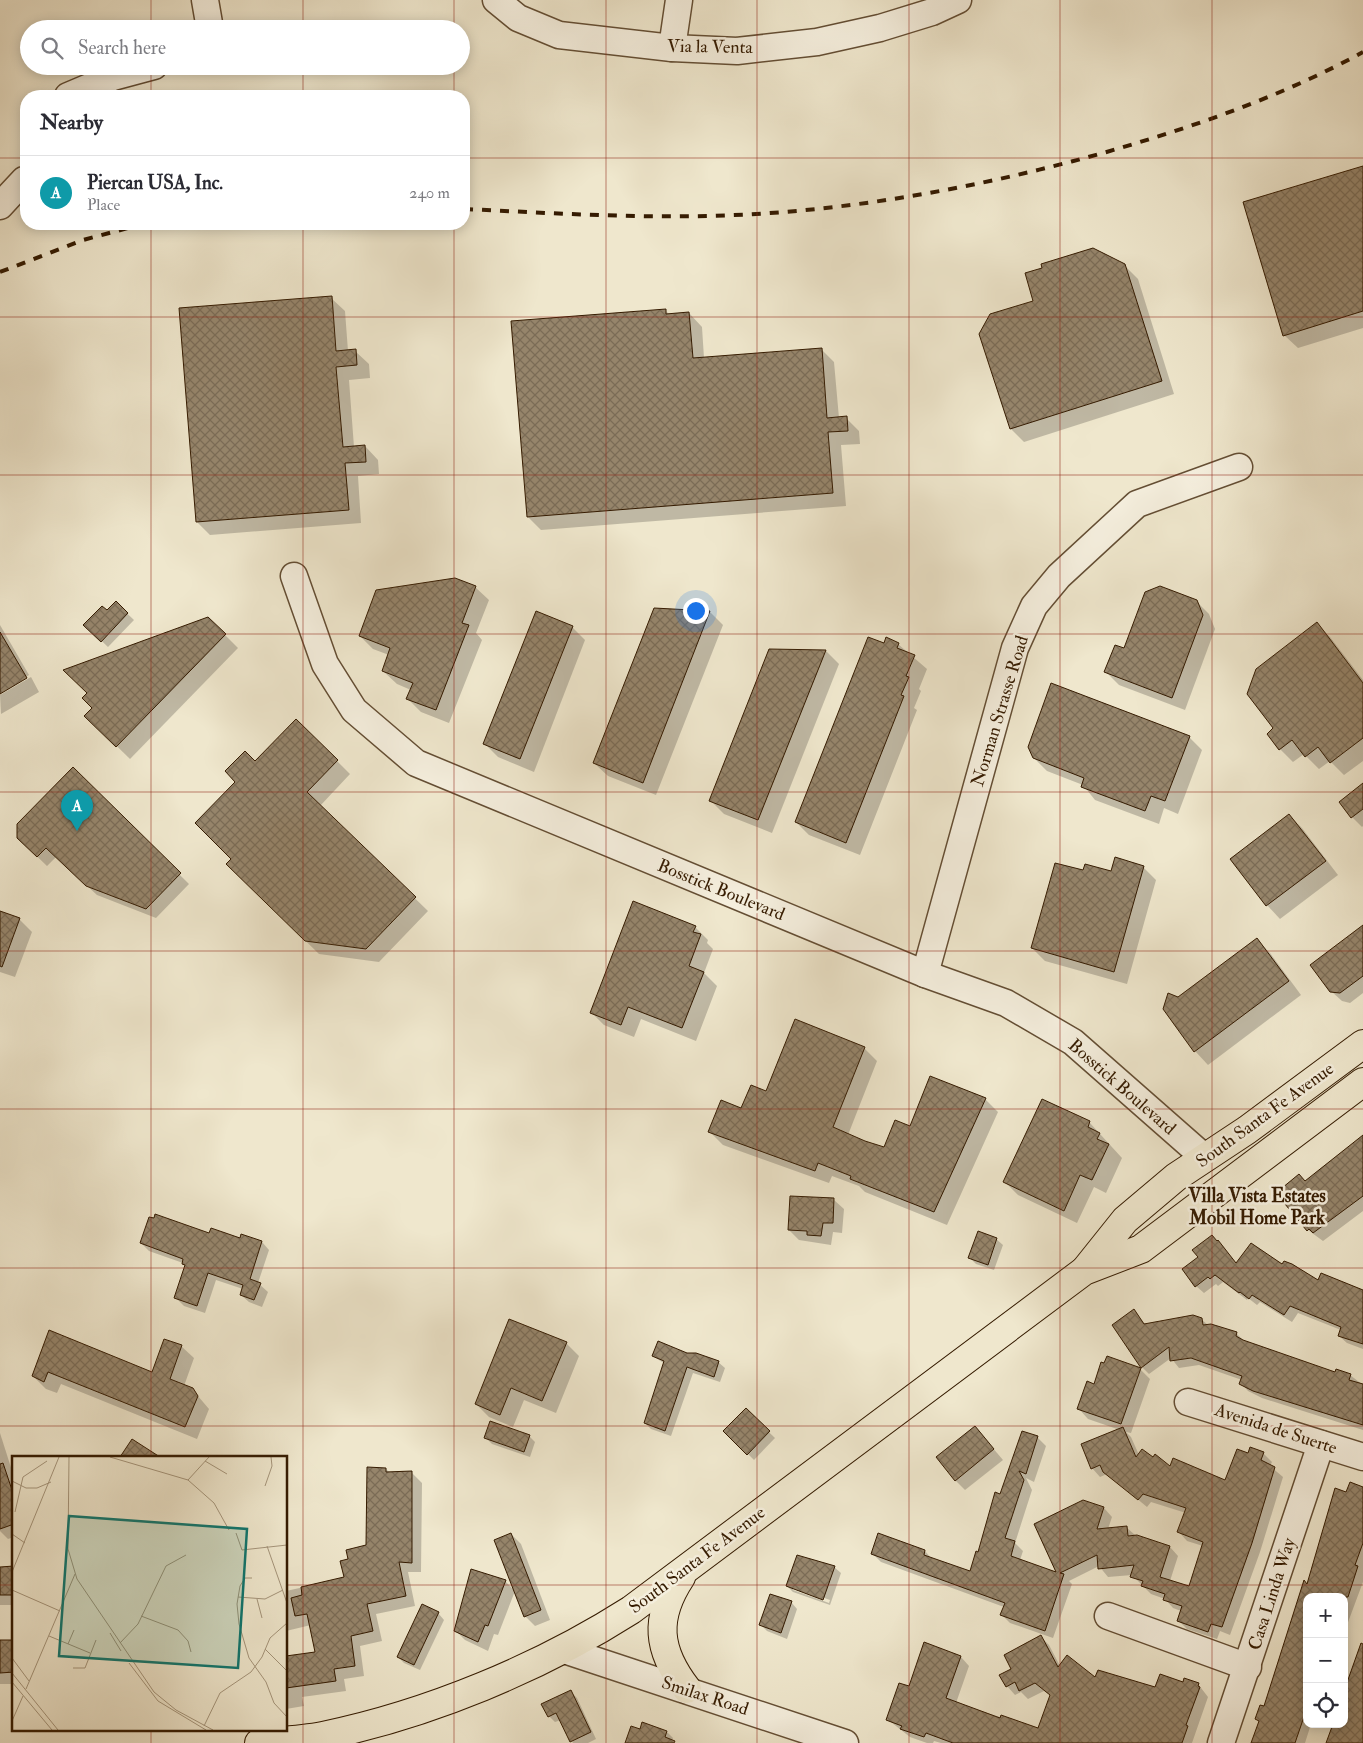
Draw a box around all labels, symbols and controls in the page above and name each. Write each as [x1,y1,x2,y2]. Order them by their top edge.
search box [20,20,470,75]
icon: search [38,34,66,62]
street label: Via la Venta [667,35,754,59]
text: Search here [78,36,166,60]
text: Nearby [40,109,103,136]
text: Piercan USA, Inc. [87,171,223,195]
text: A [51,183,61,203]
text: 240 m [409,183,450,203]
text: Place [87,195,120,215]
your location [683,598,709,624]
street label: Norman Strasse Road [966,633,1034,789]
pin: A [61,790,93,831]
street label: Bosstick Boulevard [654,854,788,926]
street label: Bosstick Boulevard [1063,1034,1181,1140]
street label: South Santa Fe Avenue [1192,1057,1339,1173]
district label: Villa Vista Estates Mobil Home Park [1187,1184,1326,1230]
street label: Avenida de Suerte [1211,1398,1340,1460]
inset map [12,1456,288,1730]
street label: South Santa Fe Avenue [624,1501,770,1619]
street label: Casa Linda Way [1243,1534,1301,1653]
map controls [1303,1593,1348,1728]
button: + [1303,1593,1348,1638]
button: − [1303,1638,1348,1683]
street label: Smilax Road [659,1671,752,1721]
button: locate [1303,1683,1348,1728]

